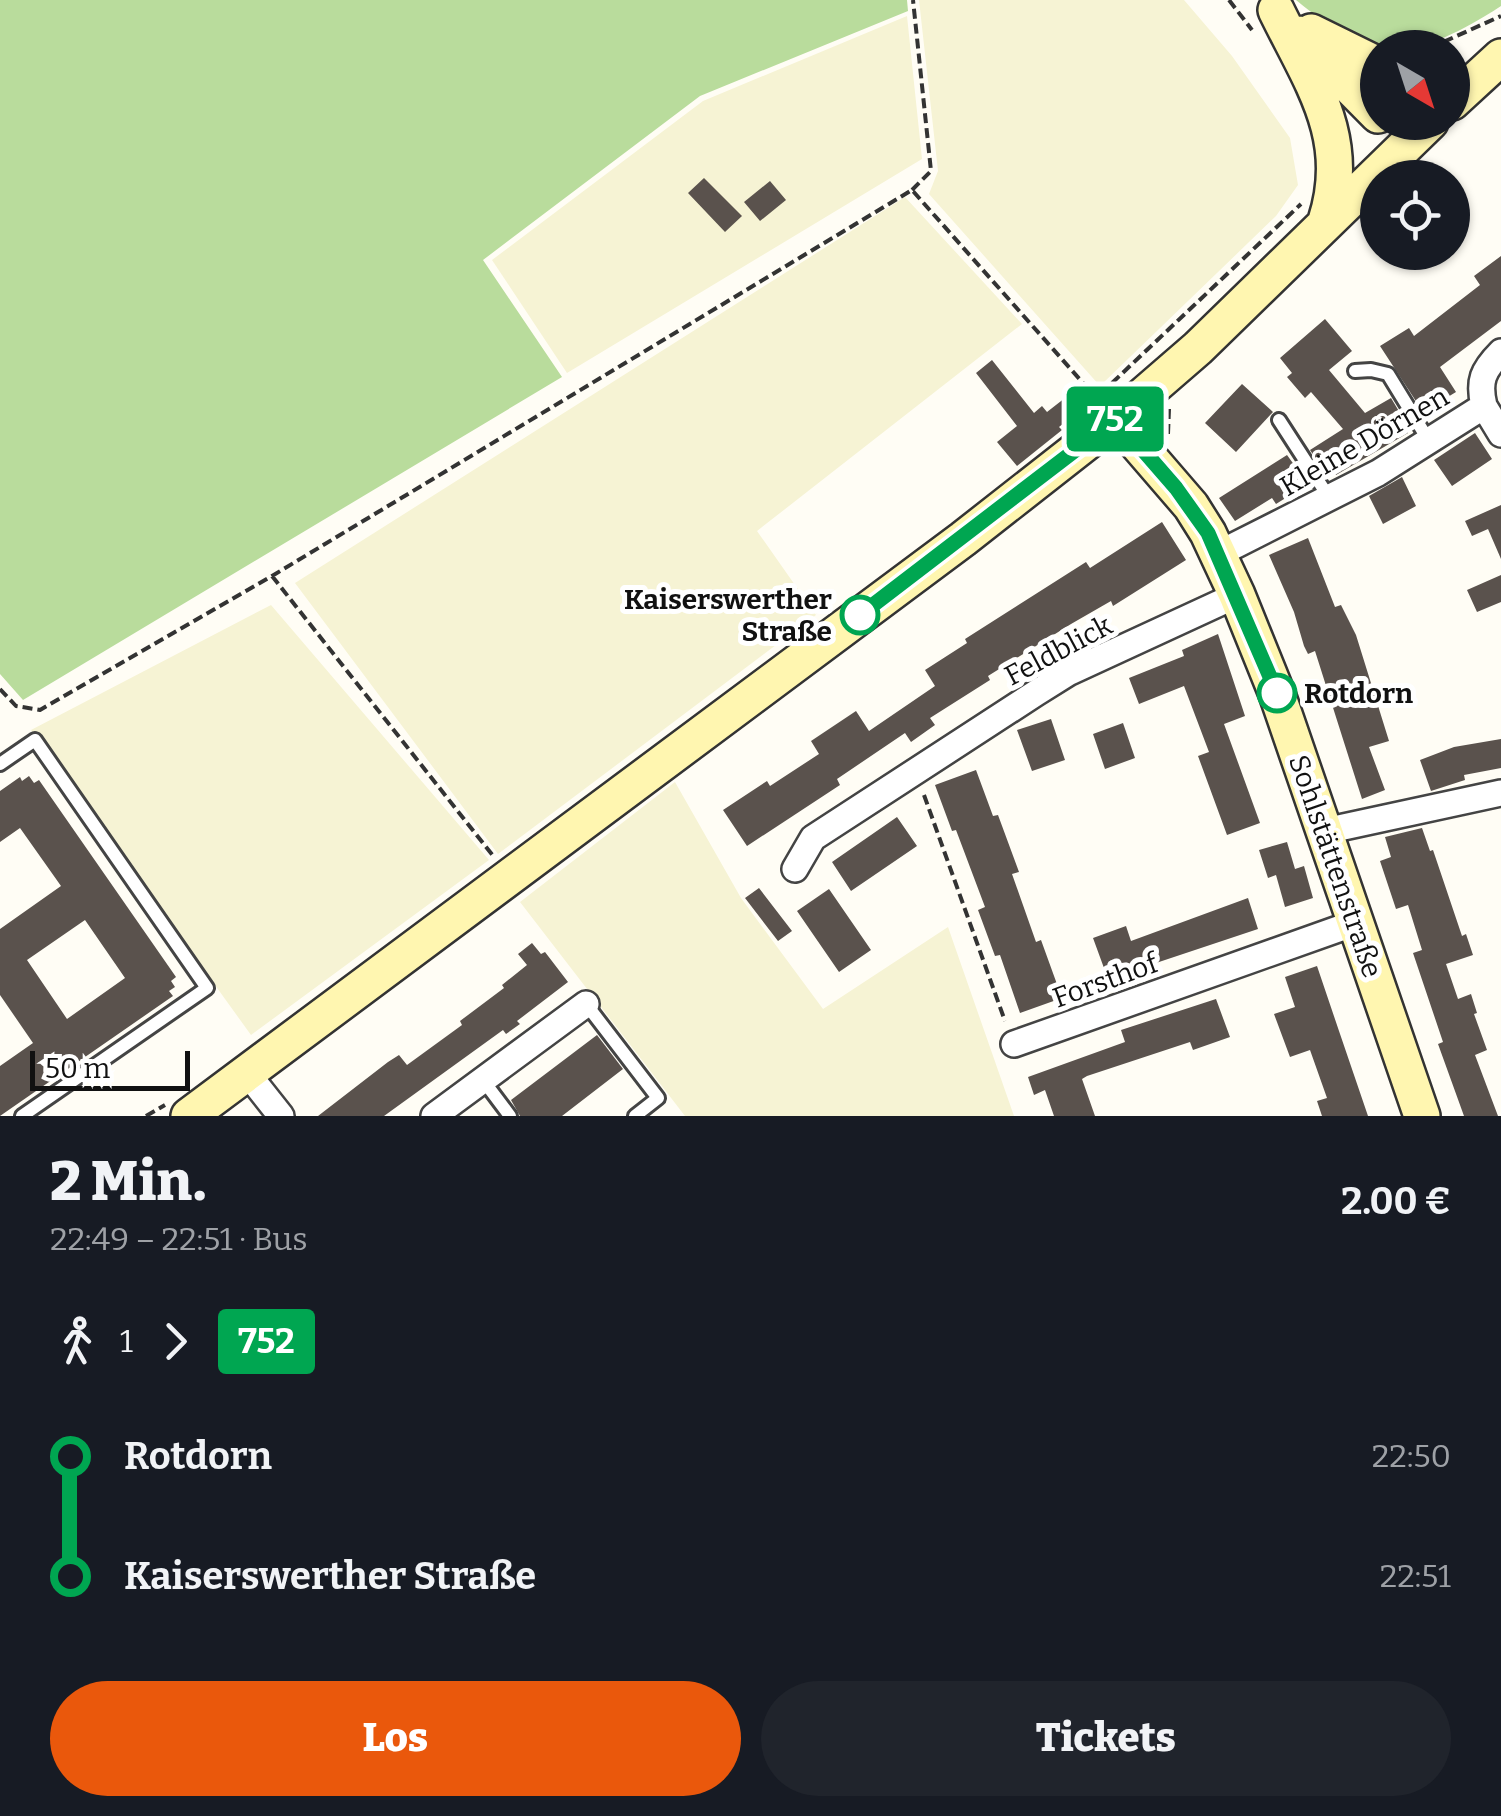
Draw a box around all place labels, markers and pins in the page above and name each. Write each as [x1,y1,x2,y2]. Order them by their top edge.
place label: Kaiserswerther Straße [624,583,832,648]
marker: Kaiserswerther Straße [841,596,879,634]
marker: Rotdorn [1258,674,1296,712]
place label: Rotdorn [1304,677,1413,710]

